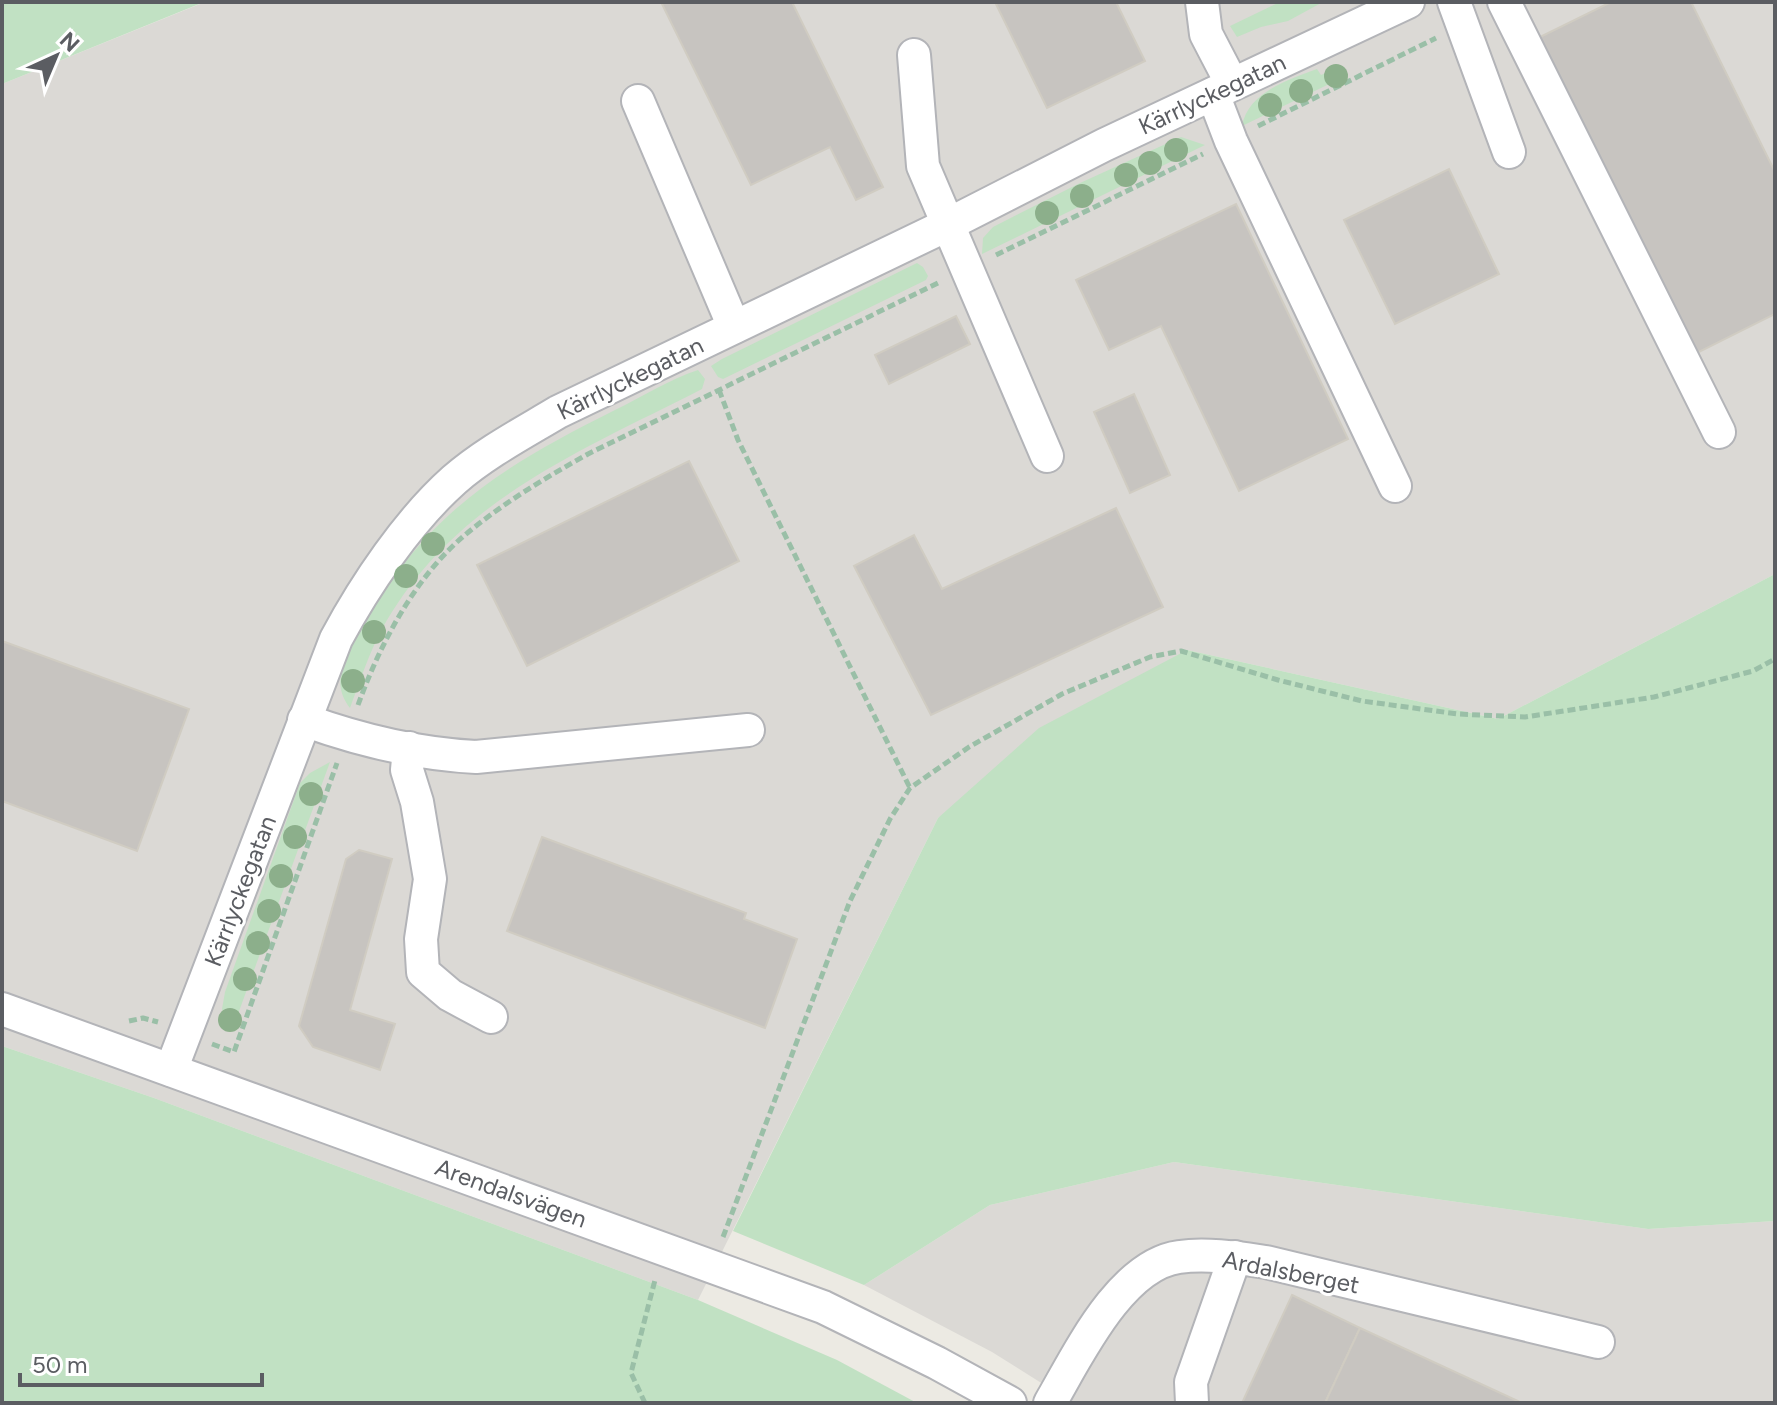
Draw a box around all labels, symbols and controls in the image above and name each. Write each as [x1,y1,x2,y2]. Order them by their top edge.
north arrow [16,16,96,96]
text: N [54,26,85,58]
street label: Kärrlyckegatan [1134,47,1290,141]
street label: Kärrlyckegatan [552,330,708,426]
street label: Kärrlyckegatan [198,812,282,970]
street label: Arendalsvägen [431,1152,591,1234]
street label: Ardalsberget [1220,1245,1362,1299]
scale bar [20,1337,262,1387]
text: 50 m [32,1350,88,1379]

